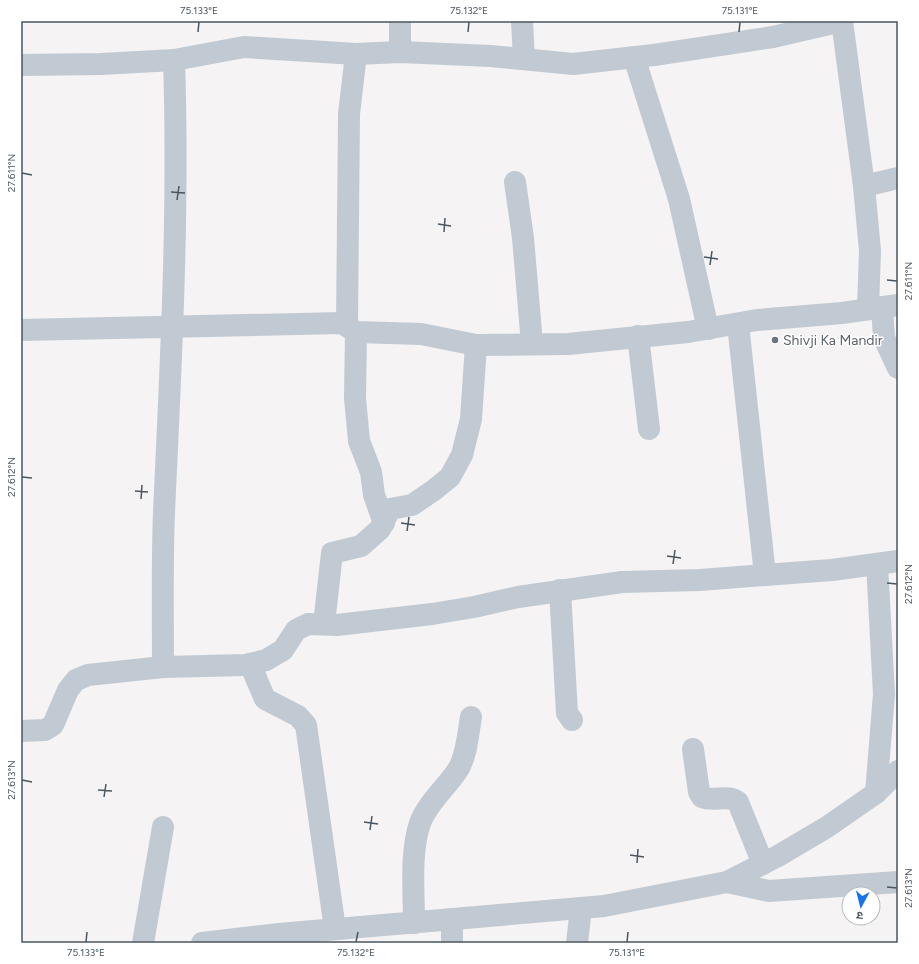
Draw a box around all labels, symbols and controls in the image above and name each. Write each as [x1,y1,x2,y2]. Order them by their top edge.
text: 75.133°E [180,4,218,17]
text: 75.132°E [450,4,488,17]
text: 75.131°E [722,4,758,17]
text: 27.611°N [5,154,18,192]
text: 27.611°N [902,262,915,300]
place label: Shivji Ka Mandir [783,332,883,349]
marker: Shivji Ka Mandir [770,335,780,345]
text: 27.612°N [5,457,18,497]
text: 27.612°N [902,564,915,604]
text: 27.613°N [5,760,18,800]
text: 27.613°N [902,868,915,908]
north arrow [841,886,881,926]
text: उ [855,909,864,922]
text: 75.133°E [67,946,105,959]
text: 75.132°E [337,946,375,959]
text: 75.131°E [609,946,645,959]

